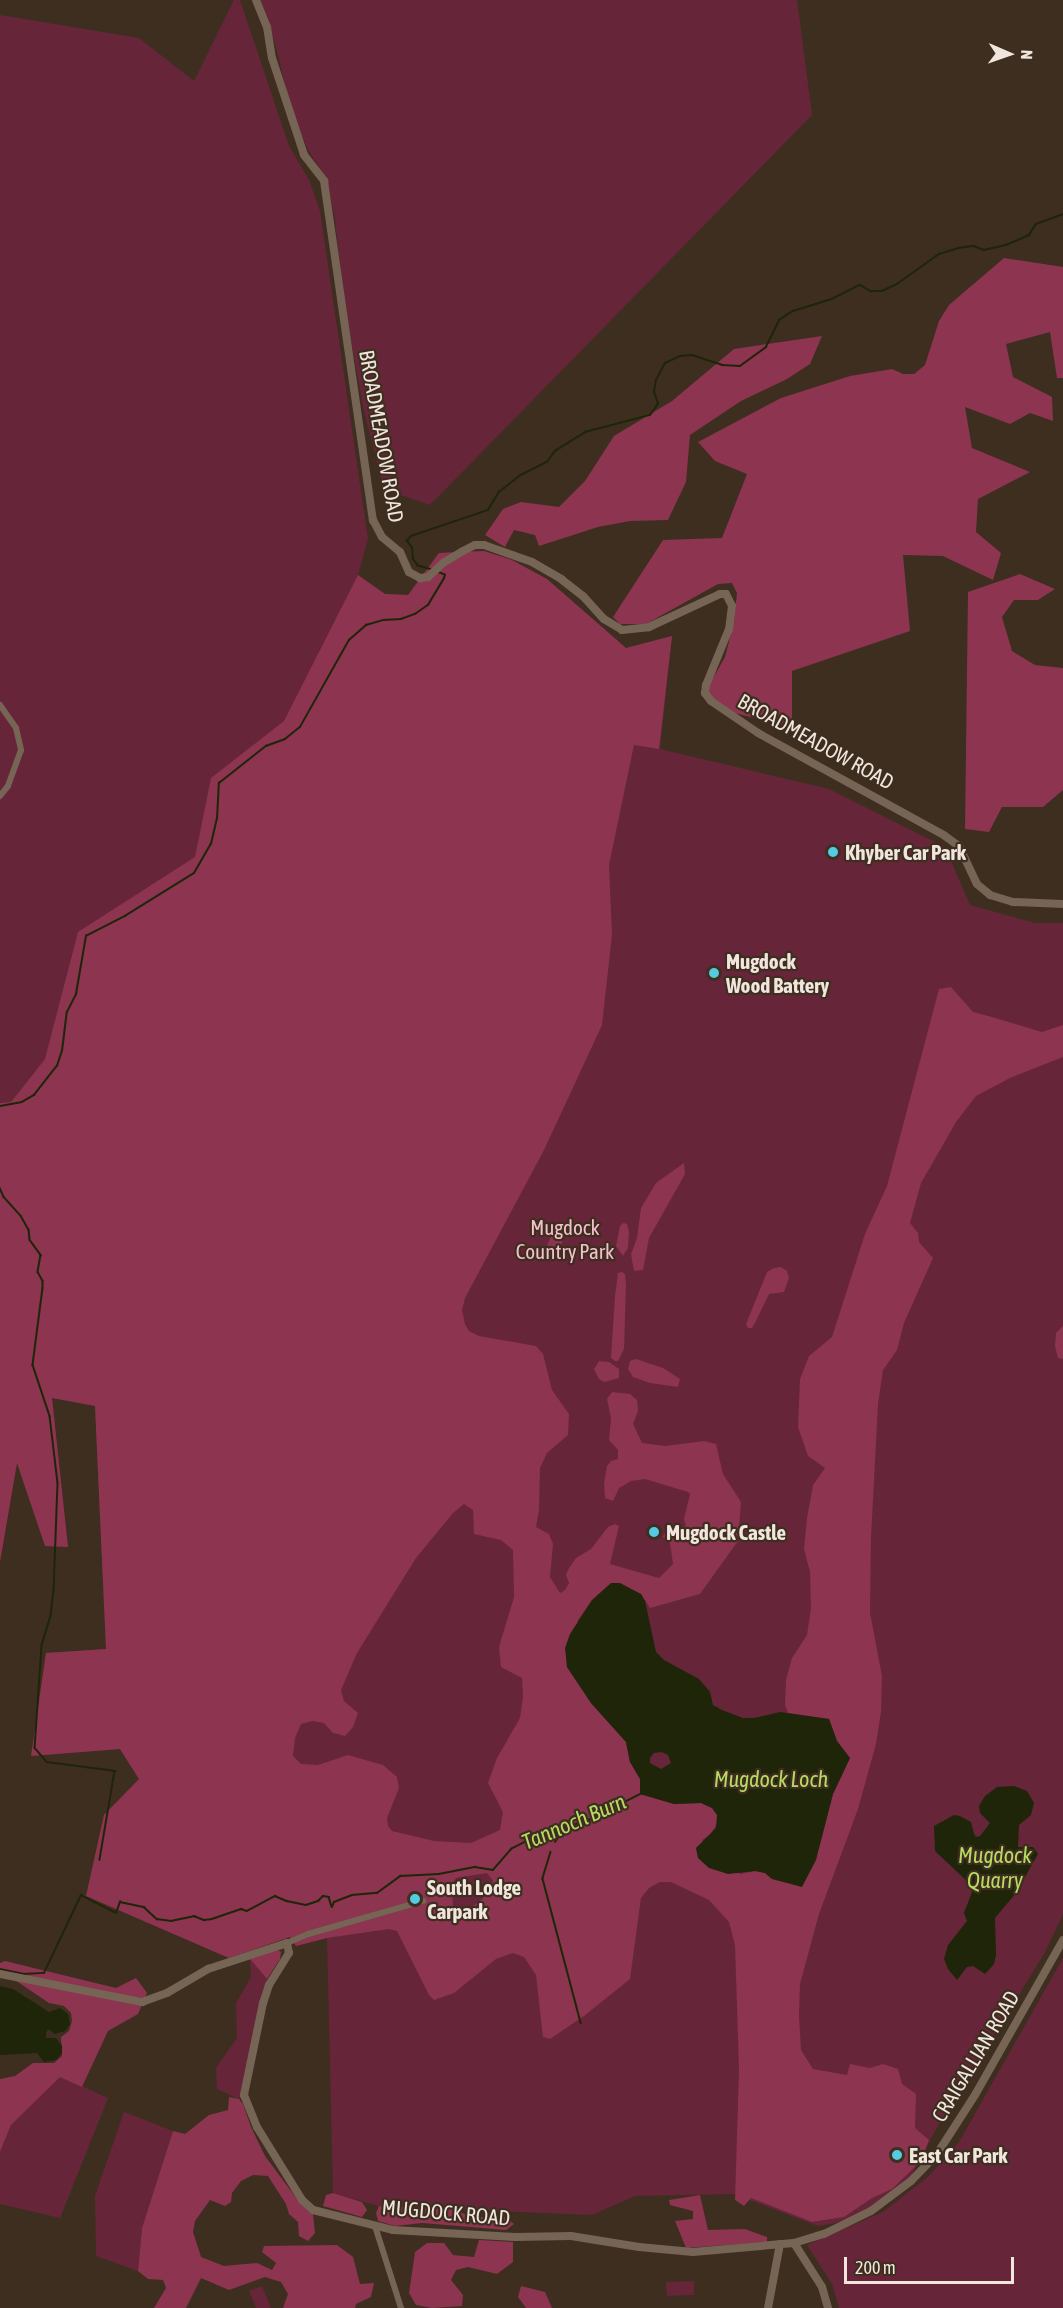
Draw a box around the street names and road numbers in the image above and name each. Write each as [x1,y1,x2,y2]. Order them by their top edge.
street label: BROADMEADOW ROAD [354,348,410,524]
street label: BROADMEADOW ROAD [734,688,898,794]
street label: CRAIGALLIAN ROAD [926,1986,1024,2126]
street label: MUGDOCK ROAD [381,2194,511,2230]

